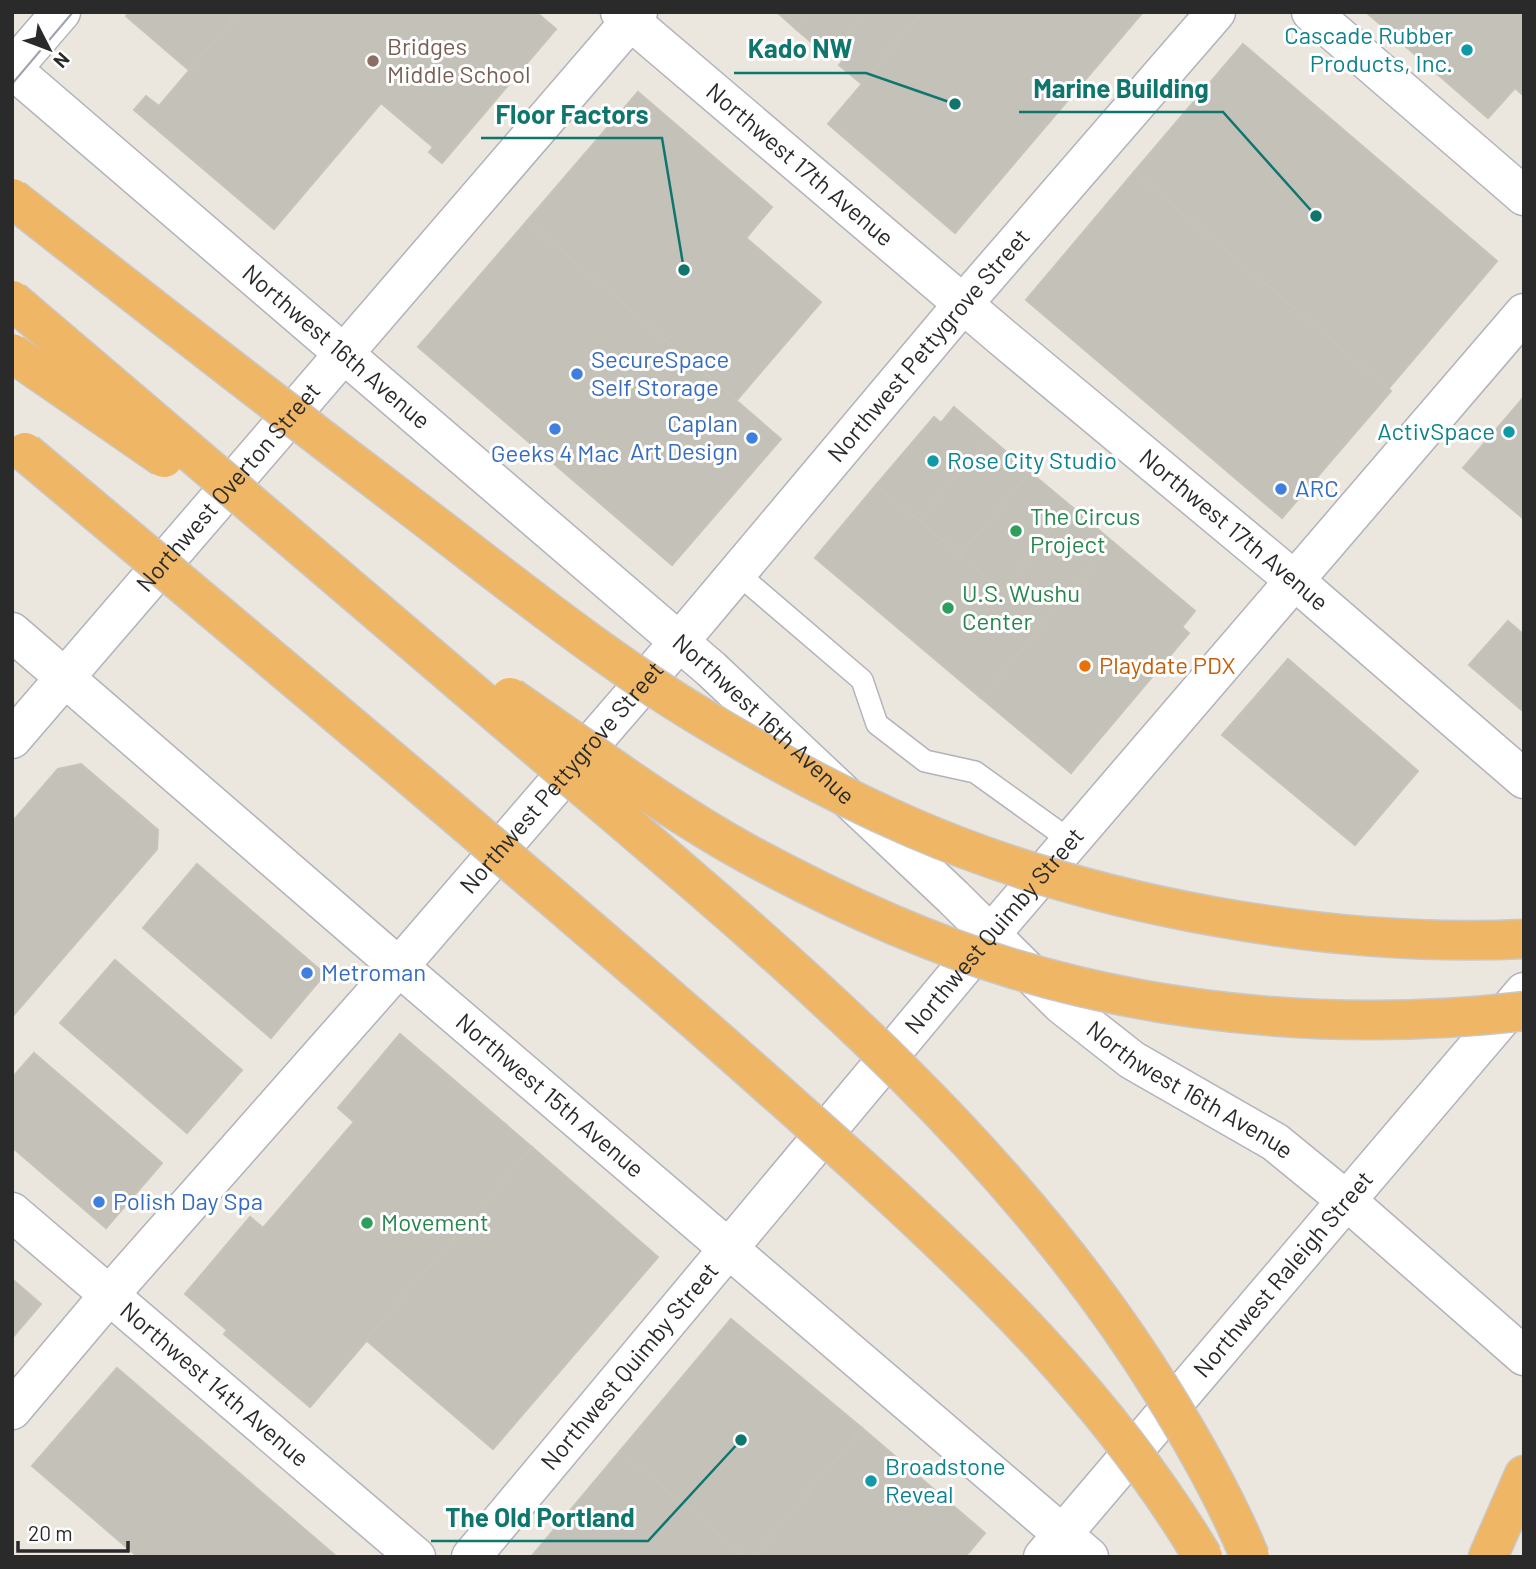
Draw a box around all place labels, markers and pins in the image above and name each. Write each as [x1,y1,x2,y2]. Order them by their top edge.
place label: Cascade Rubber Products, Inc. [1284,20,1453,77]
callout: Kado NW [734,26,866,73]
place label: Bridges Middle School [387,31,531,88]
marker: Cascade Rubber Products, Inc. [1459,42,1475,58]
marker: Bridges Middle School [365,53,381,69]
callout: Marine Building [1019,65,1223,112]
callout: Floor Factors [481,91,662,138]
place label: SecureSpace Self Storage [591,344,729,401]
marker: SecureSpace Self Storage [569,366,585,382]
place label: Caplan Art Design [630,408,738,465]
place label: ActivSpace [1377,416,1495,445]
marker: Geeks 4 Mac [547,421,563,437]
marker: ActivSpace [1501,424,1517,440]
marker: Caplan Art Design [744,430,760,446]
place label: Geeks 4 Mac [491,438,619,467]
place label: Rose City Studio [947,445,1117,474]
marker: Rose City Studio [925,453,941,469]
place label: ARC [1295,473,1339,502]
marker: ARC [1273,481,1289,497]
place label: The Circus Project [1030,501,1140,558]
marker: The Circus Project [1008,523,1024,539]
place label: U.S. Wushu Center [962,578,1080,635]
marker: U.S. Wushu Center [940,600,956,616]
place label: Playdate PDX [1099,650,1236,679]
marker: Playdate PDX [1077,658,1093,674]
place label: Metroman [321,957,426,986]
marker: Metroman [299,965,315,981]
place label: Polish Day Spa [113,1186,263,1215]
marker: Polish Day Spa [91,1194,107,1210]
place label: Movement [381,1207,489,1236]
marker: Movement [359,1215,375,1231]
place label: Broadstone Reveal [885,1451,1006,1508]
marker: Broadstone Reveal [863,1473,879,1489]
callout: The Old Portland [431,1494,648,1541]

